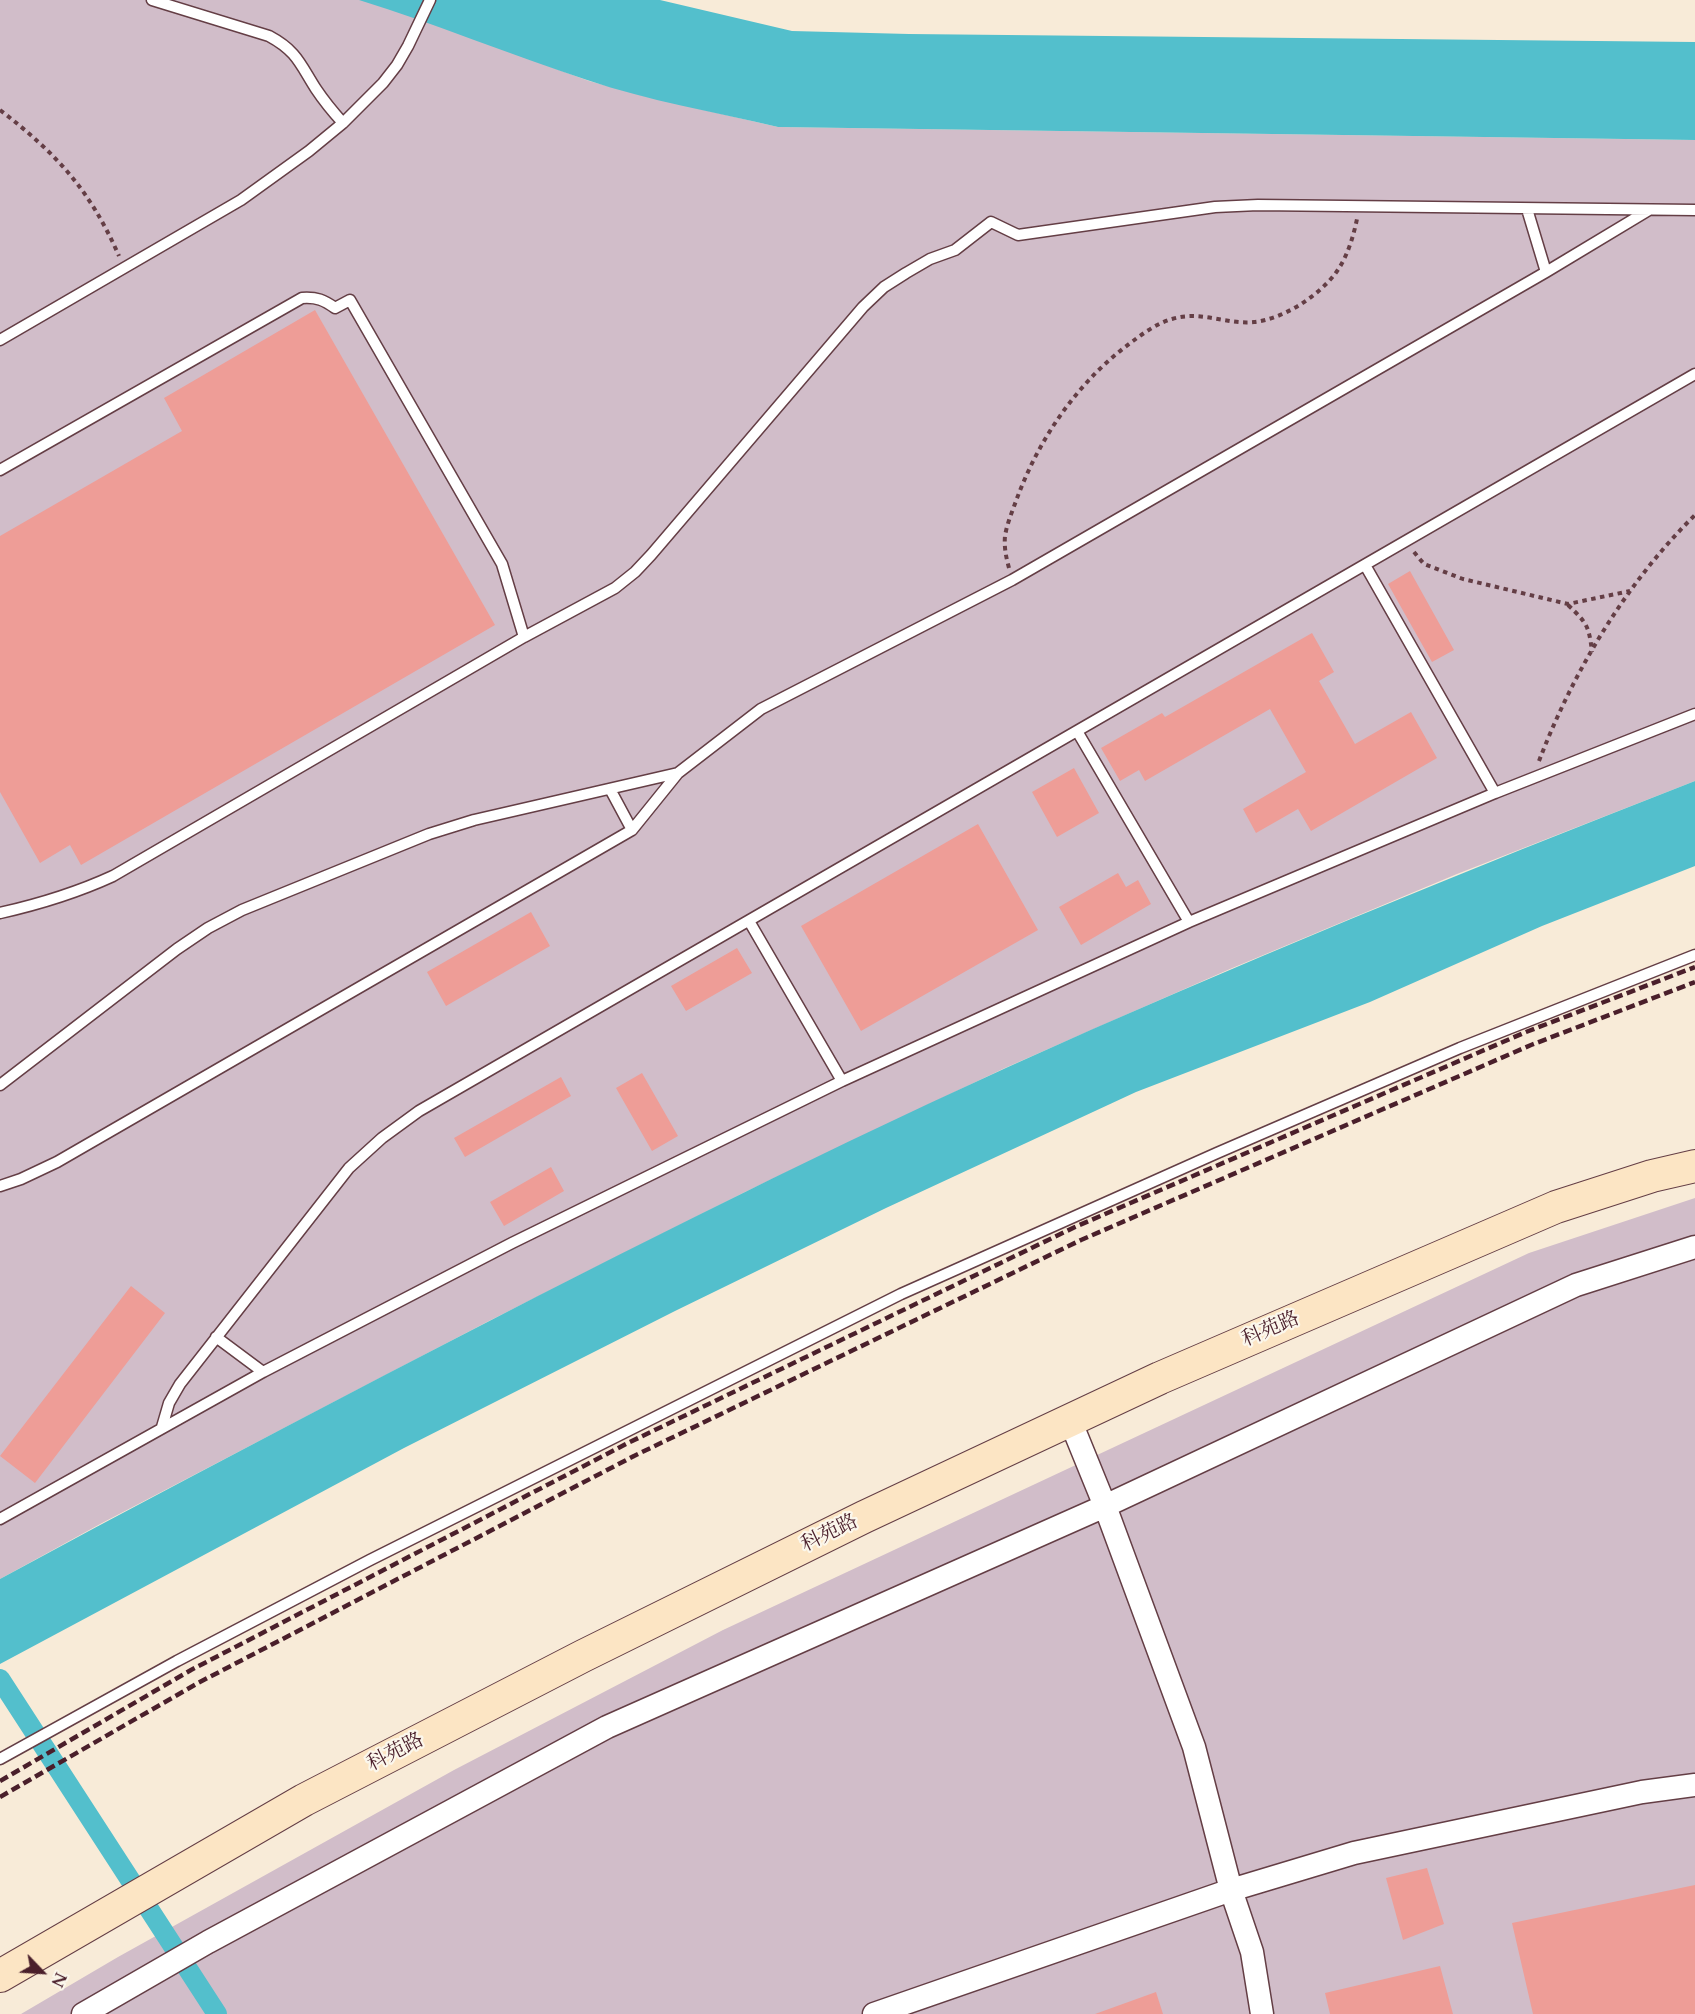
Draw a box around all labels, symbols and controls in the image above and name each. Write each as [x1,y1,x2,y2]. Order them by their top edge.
street label: 科苑路 [1239,1307,1303,1353]
street label: 科苑路 [798,1510,862,1558]
street label: 科苑路 [364,1729,428,1777]
north arrow [12,1942,72,2002]
text: N [45,1969,71,1991]

